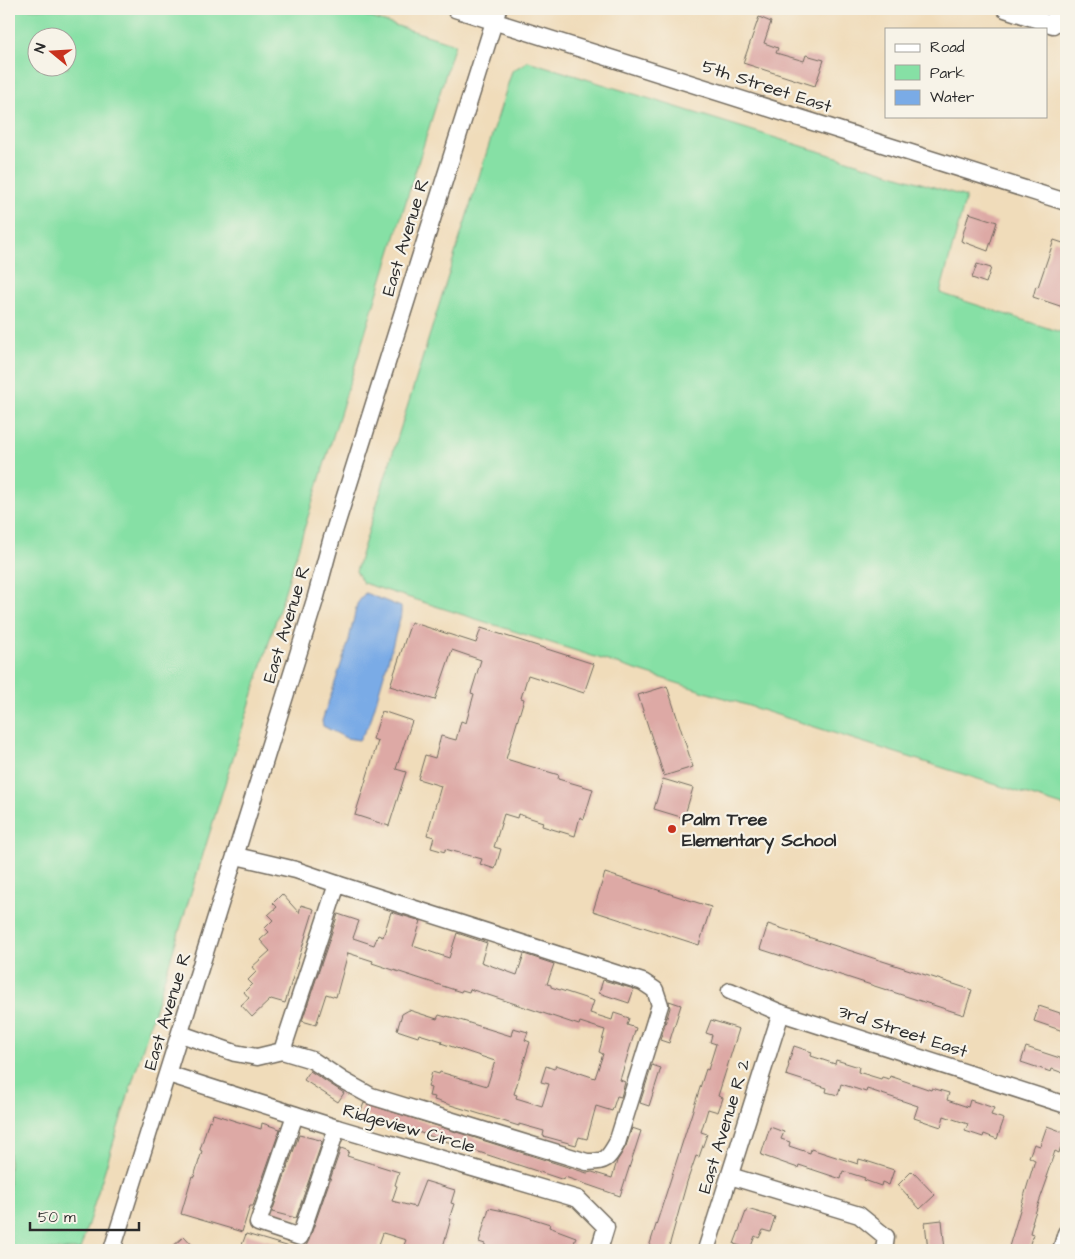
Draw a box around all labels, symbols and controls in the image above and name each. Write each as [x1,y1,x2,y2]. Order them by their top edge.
north arrow [28,28,78,78]
legend [885,28,1048,118]
text: Road [930,37,965,58]
text: N [30,41,52,56]
street label: 5th Street East [699,54,836,119]
text: Park [930,63,965,84]
text: Water [930,87,974,108]
street label: East Avenue R [376,175,435,299]
street label: East Avenue R [257,562,316,686]
place label: Palm Tree Elementary School [682,807,837,854]
marker: Palm Tree Elementary School [666,823,678,835]
street label: East Avenue R [138,949,197,1073]
street label: 3rd Street East [835,999,971,1064]
street label: East Avenue R 2 [692,1055,757,1196]
street label: Ridgeview Circle [339,1098,478,1160]
scale bar [30,1199,139,1231]
text: 50 m [38,1207,76,1228]

